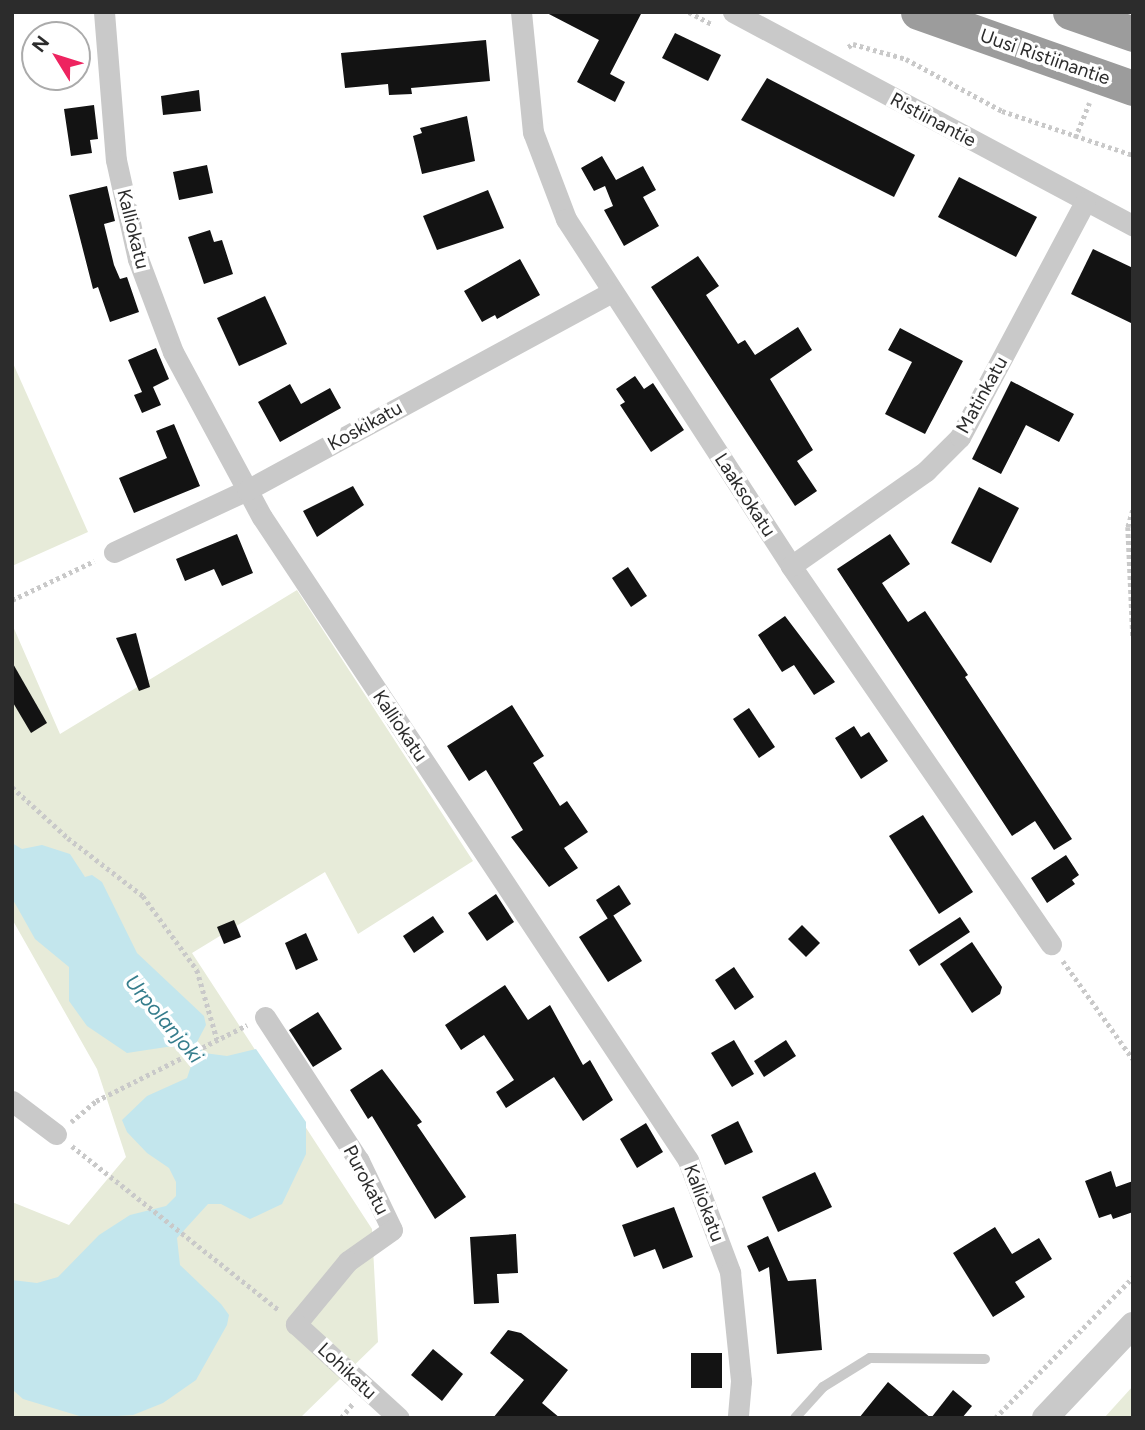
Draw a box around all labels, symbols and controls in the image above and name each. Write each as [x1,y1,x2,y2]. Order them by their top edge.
north arrow [21,21,91,91]
street label: Uusi Ristiinantie [977,24,1113,90]
text: N [27,31,54,57]
street label: Ristiinantie [886,88,980,152]
street label: Kalliokatu [112,187,154,271]
street label: Matinkatu [952,353,1012,437]
street label: Koskikatu [324,396,406,456]
street label: Laaksokatu [710,449,780,541]
street label: Kalliokatu [368,686,432,766]
water label: Urpolanjoki [120,970,208,1068]
street label: Purokatu [338,1141,394,1219]
street label: Kalliokatu [679,1161,729,1245]
street label: Lohikatu [313,1338,381,1404]

